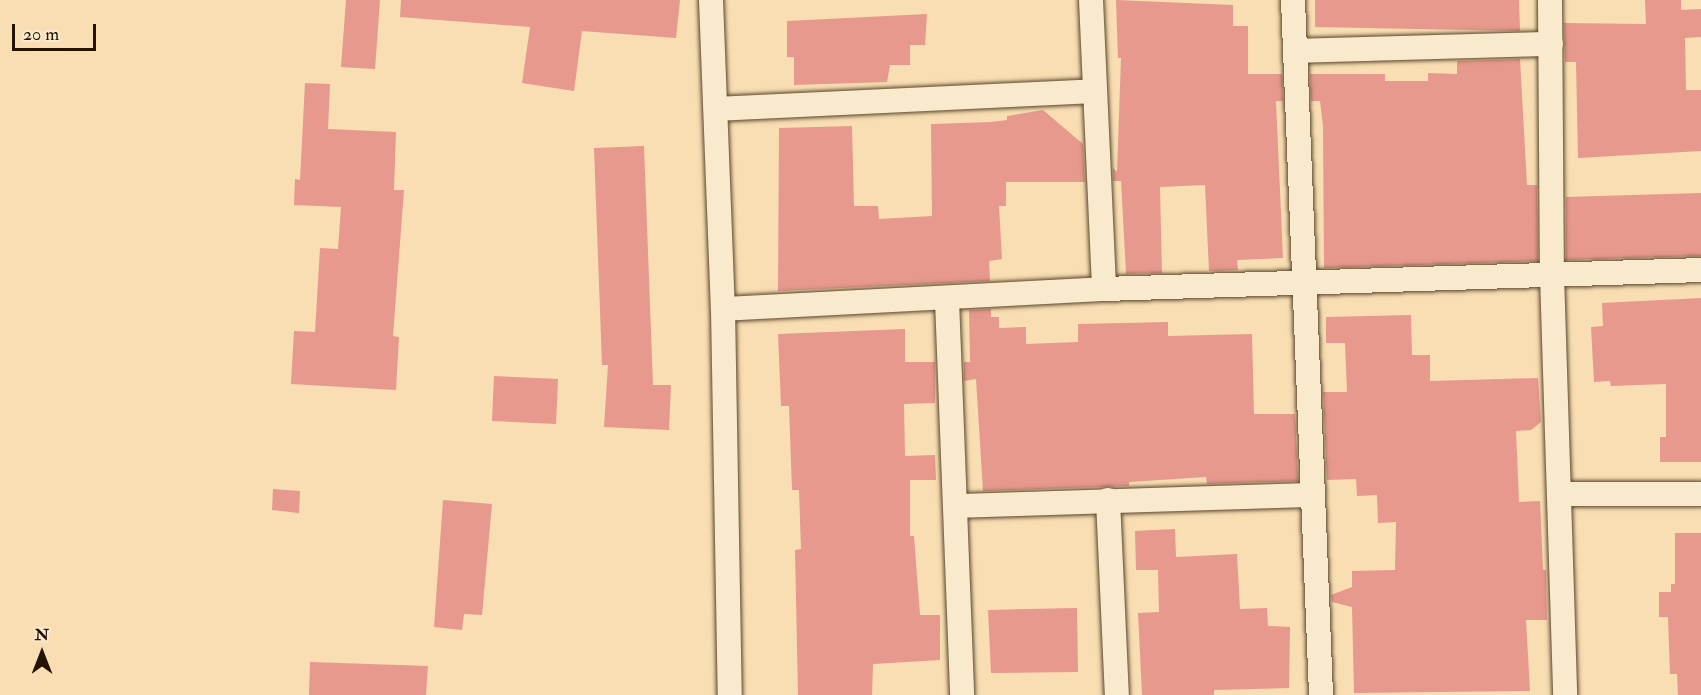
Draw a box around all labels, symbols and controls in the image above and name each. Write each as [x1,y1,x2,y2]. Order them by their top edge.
scale bar [15,12,99,50]
text: 20 m [23,23,59,46]
north arrow [12,623,72,683]
text: N [35,625,49,645]

